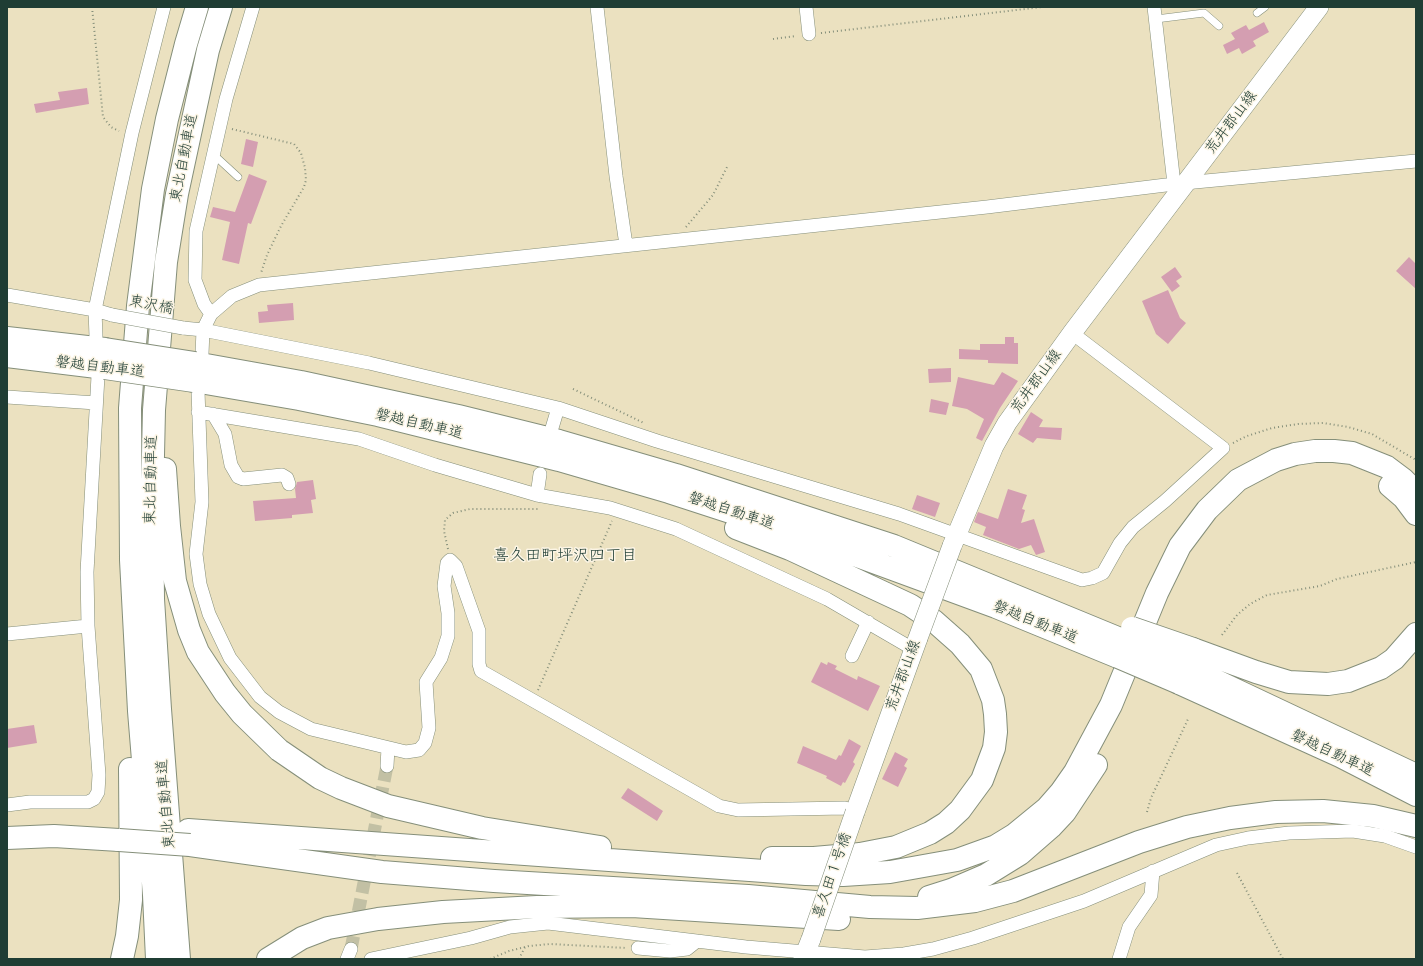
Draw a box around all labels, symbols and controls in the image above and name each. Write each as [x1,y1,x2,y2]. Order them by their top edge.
street label: 荒井郡山線 [1202,88,1262,158]
street label: 東北自動車道 [168,112,202,204]
street label: 東沢橋 [127,293,175,319]
street label: 荒井郡山線 [1008,346,1066,418]
street label: 磐越自動車道 [54,354,146,382]
street label: 磐越自動車道 [373,406,465,444]
street label: 東北自動車道 [142,435,162,525]
street label: 磐越自動車道 [685,490,777,534]
district label: 喜久田町坪沢四丁目 [493,547,637,567]
street label: 磐越自動車道 [990,598,1080,648]
street label: 荒井郡山線 [883,638,925,714]
street label: 磐越自動車道 [1287,727,1377,781]
street label: 東北自動車道 [154,758,180,850]
street label: 喜久田１号橋 [810,831,856,921]

